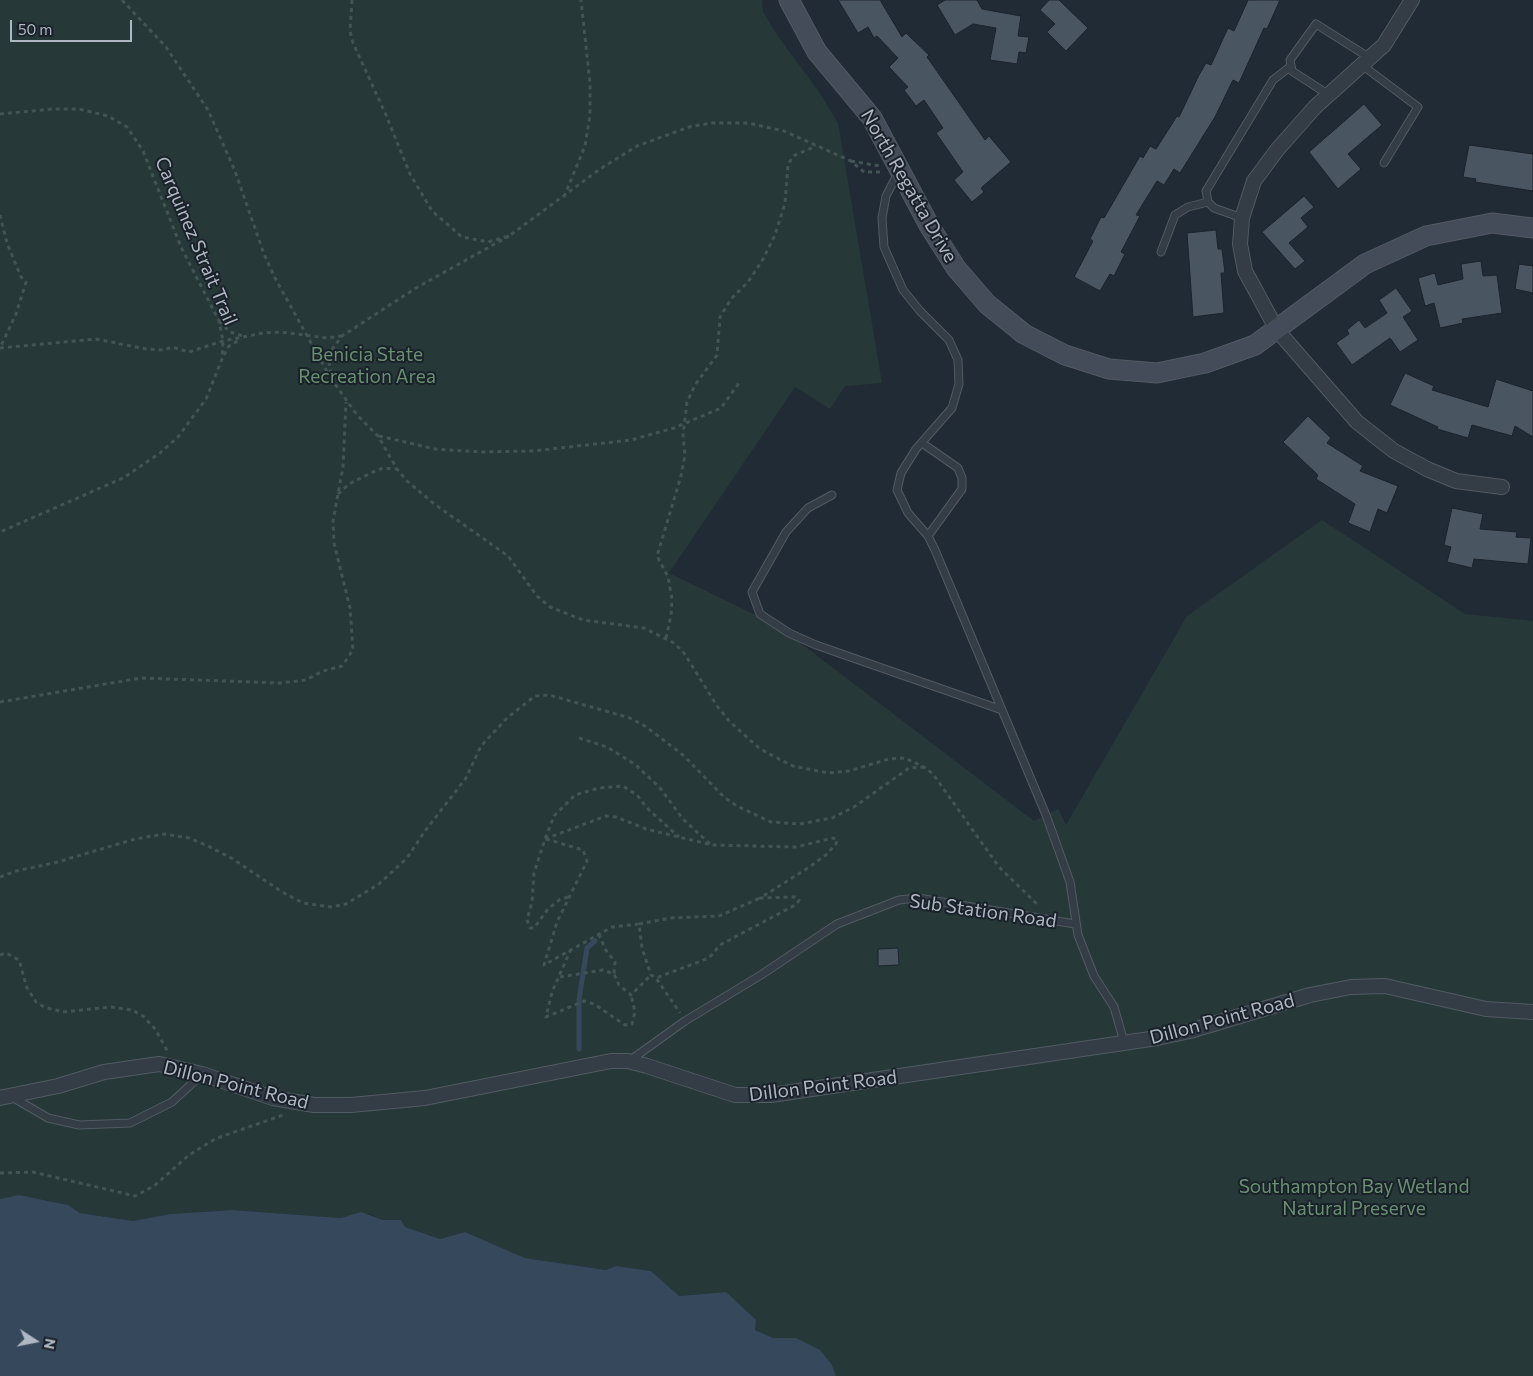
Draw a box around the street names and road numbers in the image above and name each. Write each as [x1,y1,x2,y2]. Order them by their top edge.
street label: North Regatta Drive [856,105,962,267]
street label: Carquinez Strait Trail [150,153,242,329]
street label: Sub Station Road [908,889,1058,933]
street label: Dillon Point Road [1147,989,1297,1049]
street label: Dillon Point Road [161,1056,311,1114]
street label: Dillon Point Road [748,1066,898,1106]

